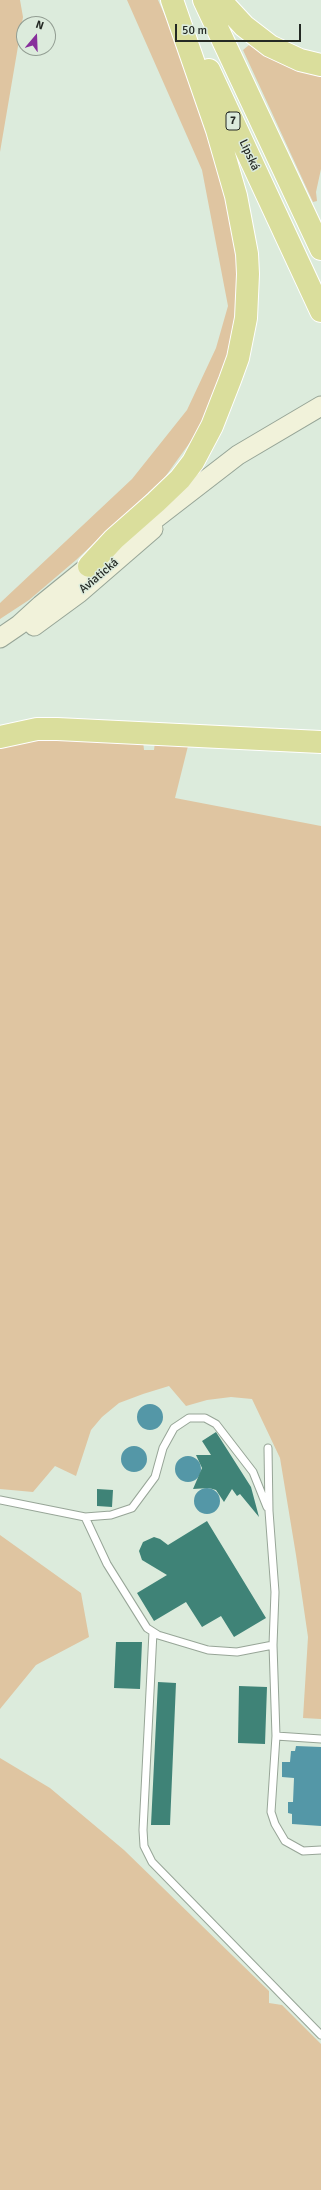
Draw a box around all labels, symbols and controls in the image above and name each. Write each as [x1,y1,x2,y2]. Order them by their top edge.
north arrow [16,16,56,56]
scale bar [177,16,303,42]
text: N [34,18,45,33]
text: 50 m [182,23,207,38]
road number: 7 [226,112,240,130]
street label: Lipská [236,137,262,173]
street label: Aviatická [76,555,122,597]

